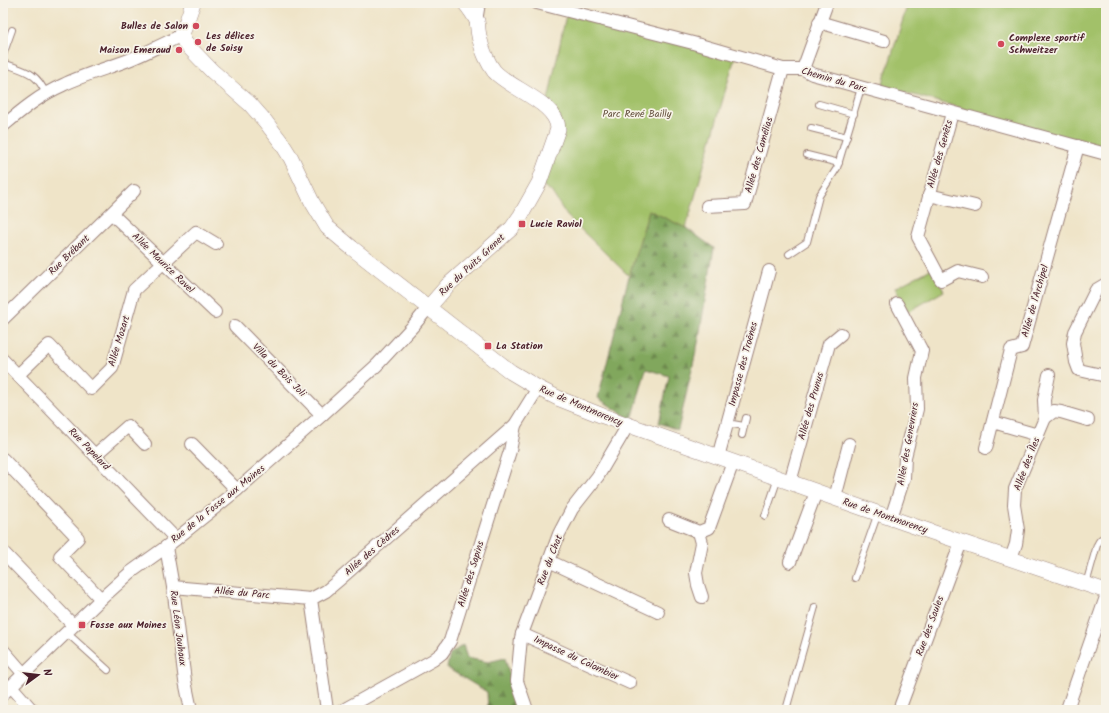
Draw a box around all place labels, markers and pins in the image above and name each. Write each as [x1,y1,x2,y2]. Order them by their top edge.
place label: Bulles de Salon [121,18,188,34]
marker: Bulles de Salon [191,21,201,31]
place label: Les délices de Soisy [206,28,255,56]
place label: Complexe sportif Schweitzer [1009,30,1086,58]
marker: Les délices de Soisy [193,37,203,47]
marker: Complexe sportif Schweitzer [996,39,1006,49]
place label: Maison Emeraud [100,42,172,58]
marker: Maison Emeraud [174,45,184,55]
place label: Lucie Raviol [530,216,582,232]
marker: Lucie Raviol [517,219,527,229]
place label: La Station [496,338,543,354]
marker: La Station [483,341,493,351]
place label: Fosse aux Moines [90,617,167,633]
marker: Fosse aux Moines [77,620,87,630]

